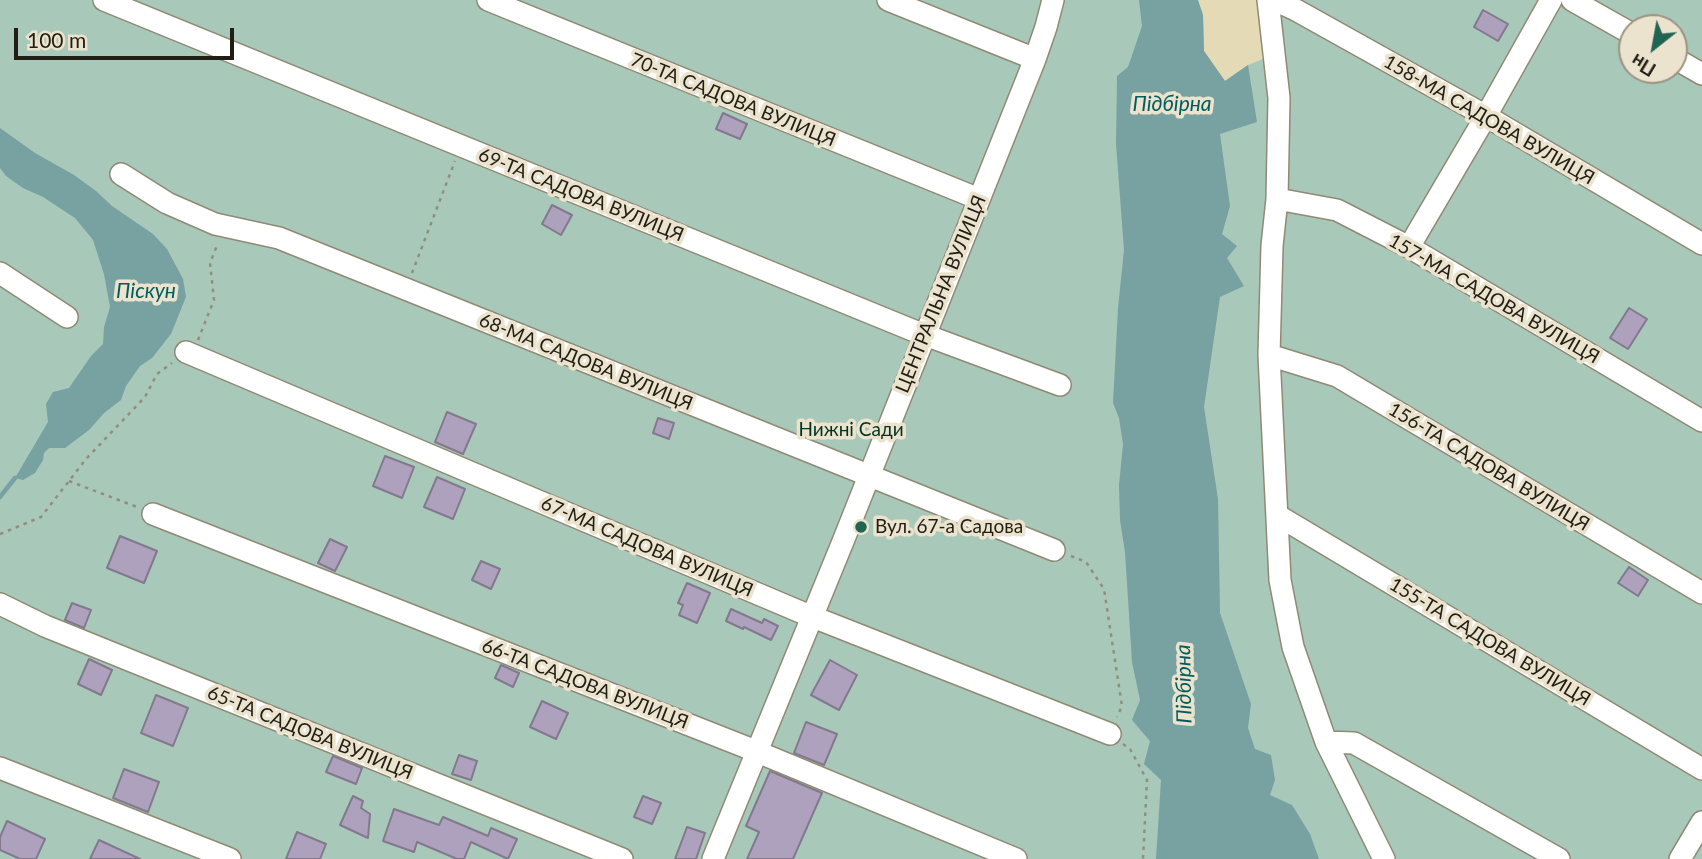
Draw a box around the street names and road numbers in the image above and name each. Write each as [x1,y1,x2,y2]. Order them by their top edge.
street label: 70-ТА САДОВА ВУЛИЦЯ [627,48,839,152]
street label: 158-МА САДОВА ВУЛИЦЯ [1380,50,1598,190]
street label: 69-ТА САДОВА ВУЛИЦЯ [475,143,687,247]
street label: ЦЕНТРАЛЬНА ВУЛИЦЯ [891,192,991,396]
street label: 157-МА САДОВА ВУЛИЦЯ [1385,229,1603,369]
street label: 68-МА САДОВА ВУЛИЦЯ [476,309,696,415]
street label: 156-ТА САДОВА ВУЛИЦЯ [1384,398,1594,536]
street label: 67-МА САДОВА ВУЛИЦЯ [537,492,757,602]
street label: 155-ТА САДОВА ВУЛИЦЯ [1385,573,1595,711]
street label: 66-ТА САДОВА ВУЛИЦЯ [478,634,692,734]
street label: 65-ТА САДОВА ВУЛИЦЯ [204,681,416,785]

